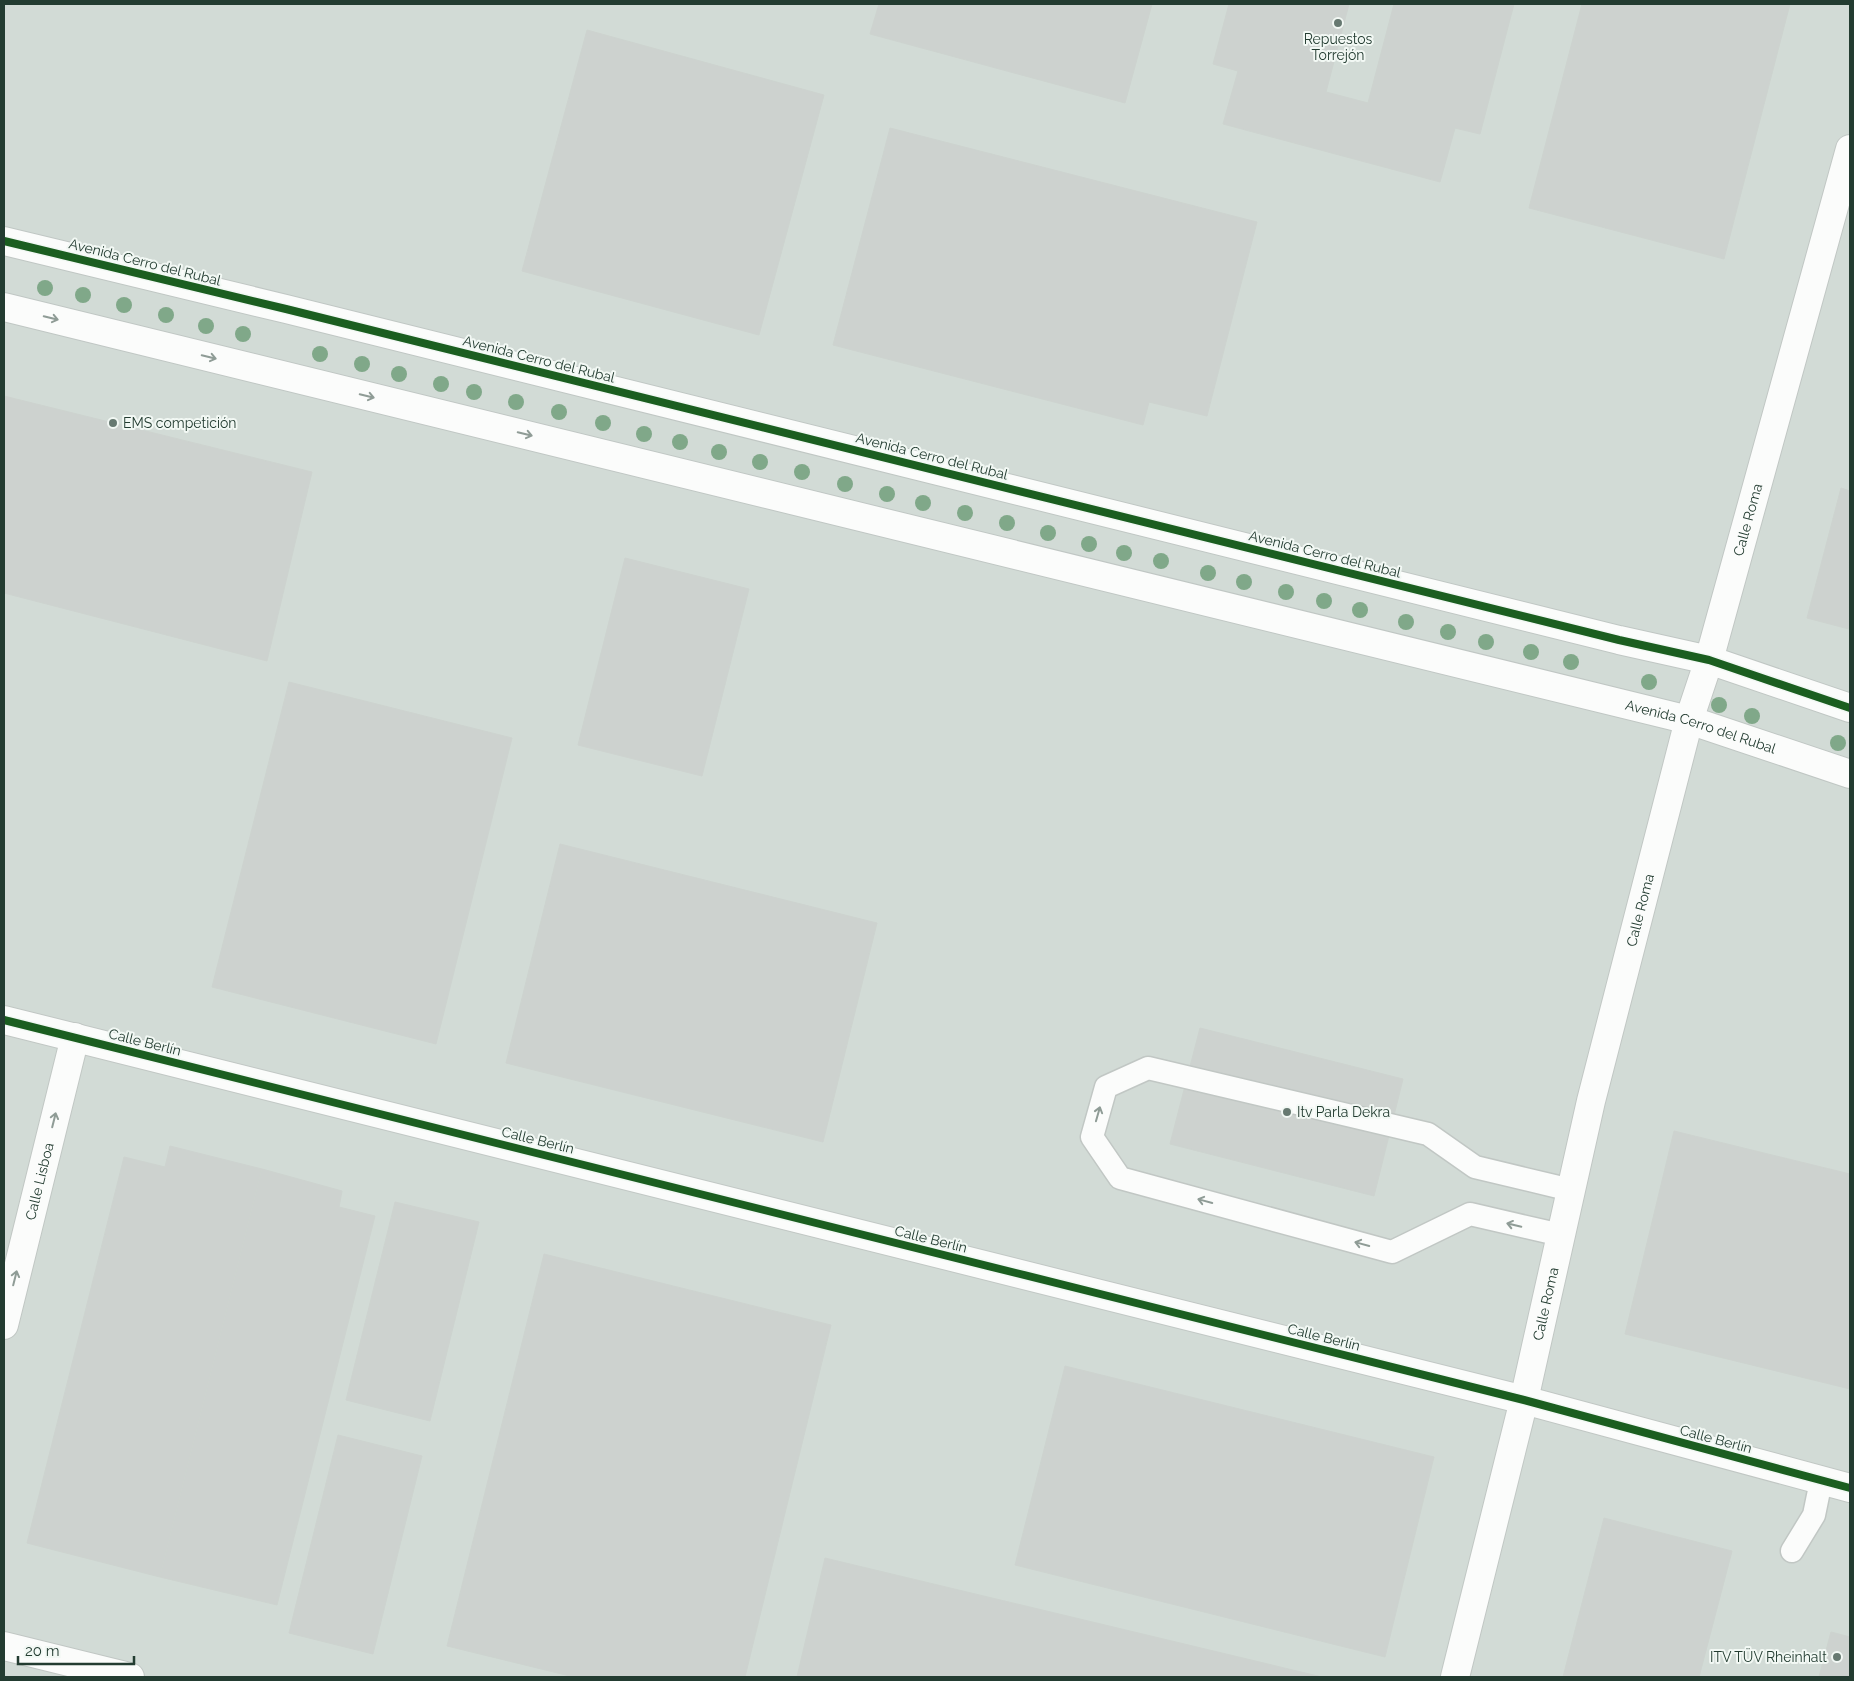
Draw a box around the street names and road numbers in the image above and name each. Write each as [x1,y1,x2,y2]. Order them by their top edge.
street label: Avenida Cerro del Rubal [67,235,223,289]
street label: Avenida Cerro del Rubal [461,332,617,386]
street label: Avenida Cerro del Rubal [854,429,1010,483]
street label: Calle Roma [1730,482,1765,558]
street label: Avenida Cerro del Rubal [1247,527,1403,581]
street label: Avenida Cerro del Rubal [1624,697,1778,757]
street label: Calle Roma [1623,872,1657,948]
street label: Calle Berlín [107,1025,183,1059]
street label: Calle Berlín [500,1123,576,1157]
street label: Calle Lisboa [22,1141,57,1222]
street label: Calle Berlín [893,1222,969,1256]
street label: Calle Roma [1530,1266,1561,1342]
street label: Calle Berlín [1286,1320,1362,1354]
street label: Calle Berlín [1678,1422,1754,1456]

